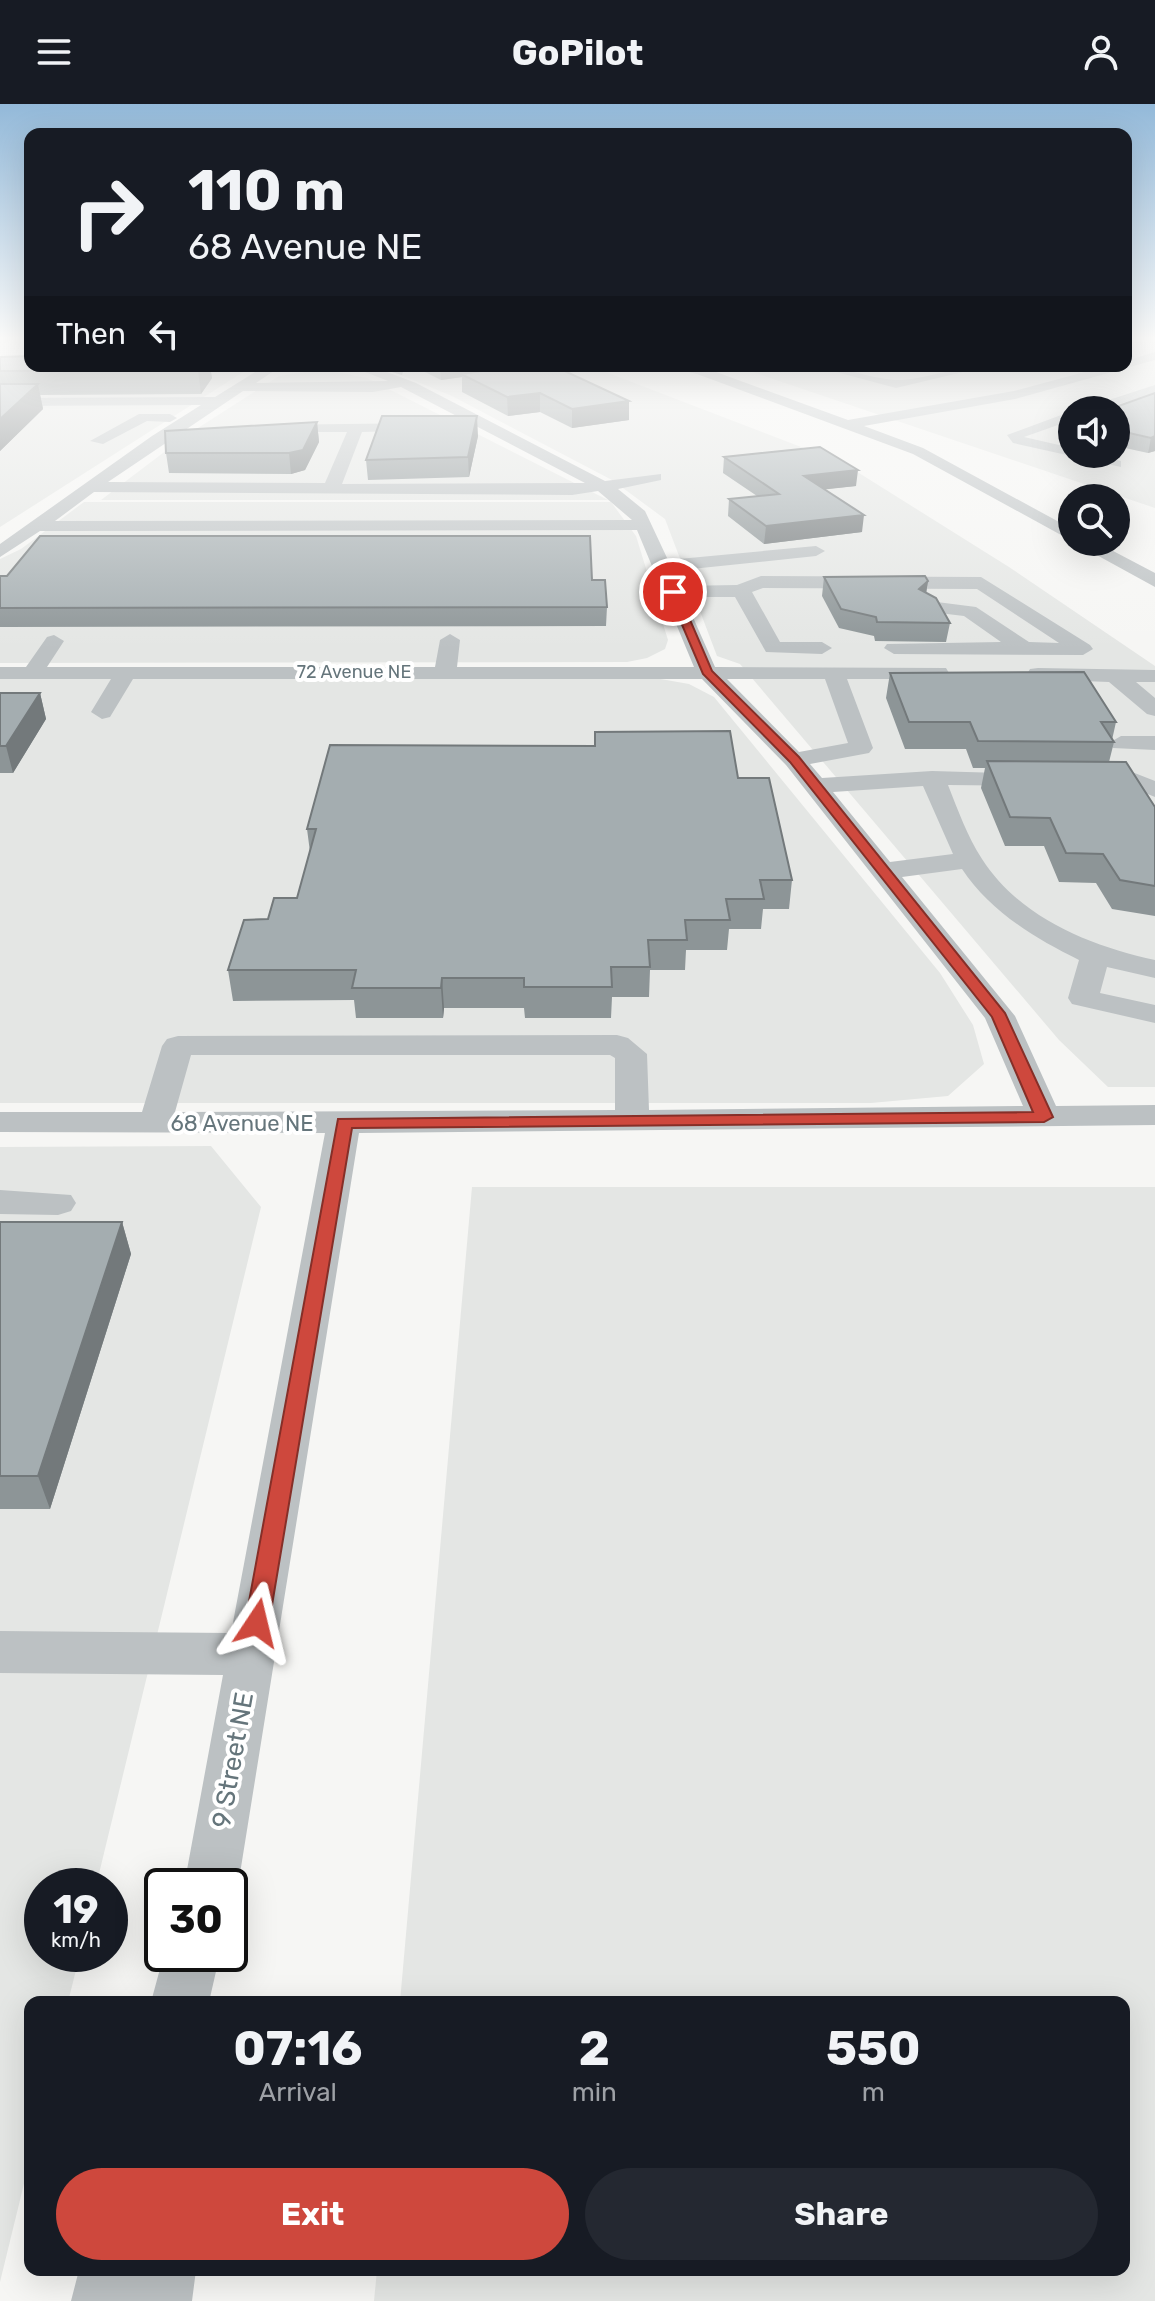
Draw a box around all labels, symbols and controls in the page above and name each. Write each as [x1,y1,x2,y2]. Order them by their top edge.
icon: menu [32,30,76,74]
icon: person [1079,30,1123,74]
text: GoPilot [512,31,643,74]
text: 110 m [188,158,345,224]
icon: right [56,160,160,264]
text: 68 Avenue NE [188,225,422,268]
icon: left [142,312,186,356]
text: Then [56,316,126,352]
map controls [1058,396,1130,556]
button: sound [1058,396,1130,468]
button: search [1058,484,1130,556]
pin [639,558,707,626]
icon: arrive [651,570,695,614]
street label: 72 Avenue NE [297,661,411,683]
street label: 68 Avenue NE [170,1110,314,1137]
position arrow [215,1581,299,1665]
street label: 9 Street NE [206,1690,260,1830]
speed limit sign: 30 [144,1868,248,1972]
text: 19 [53,1886,99,1933]
text: km/h [51,1928,101,1952]
text: 07:16 [233,2020,362,2077]
text: 2 [579,2020,610,2077]
text: 550 [826,2020,921,2077]
text: Arrival [259,2077,337,2108]
text: min [572,2077,617,2108]
text: m [862,2077,885,2108]
button: Exit [56,2168,569,2260]
button: Share [585,2168,1098,2260]

